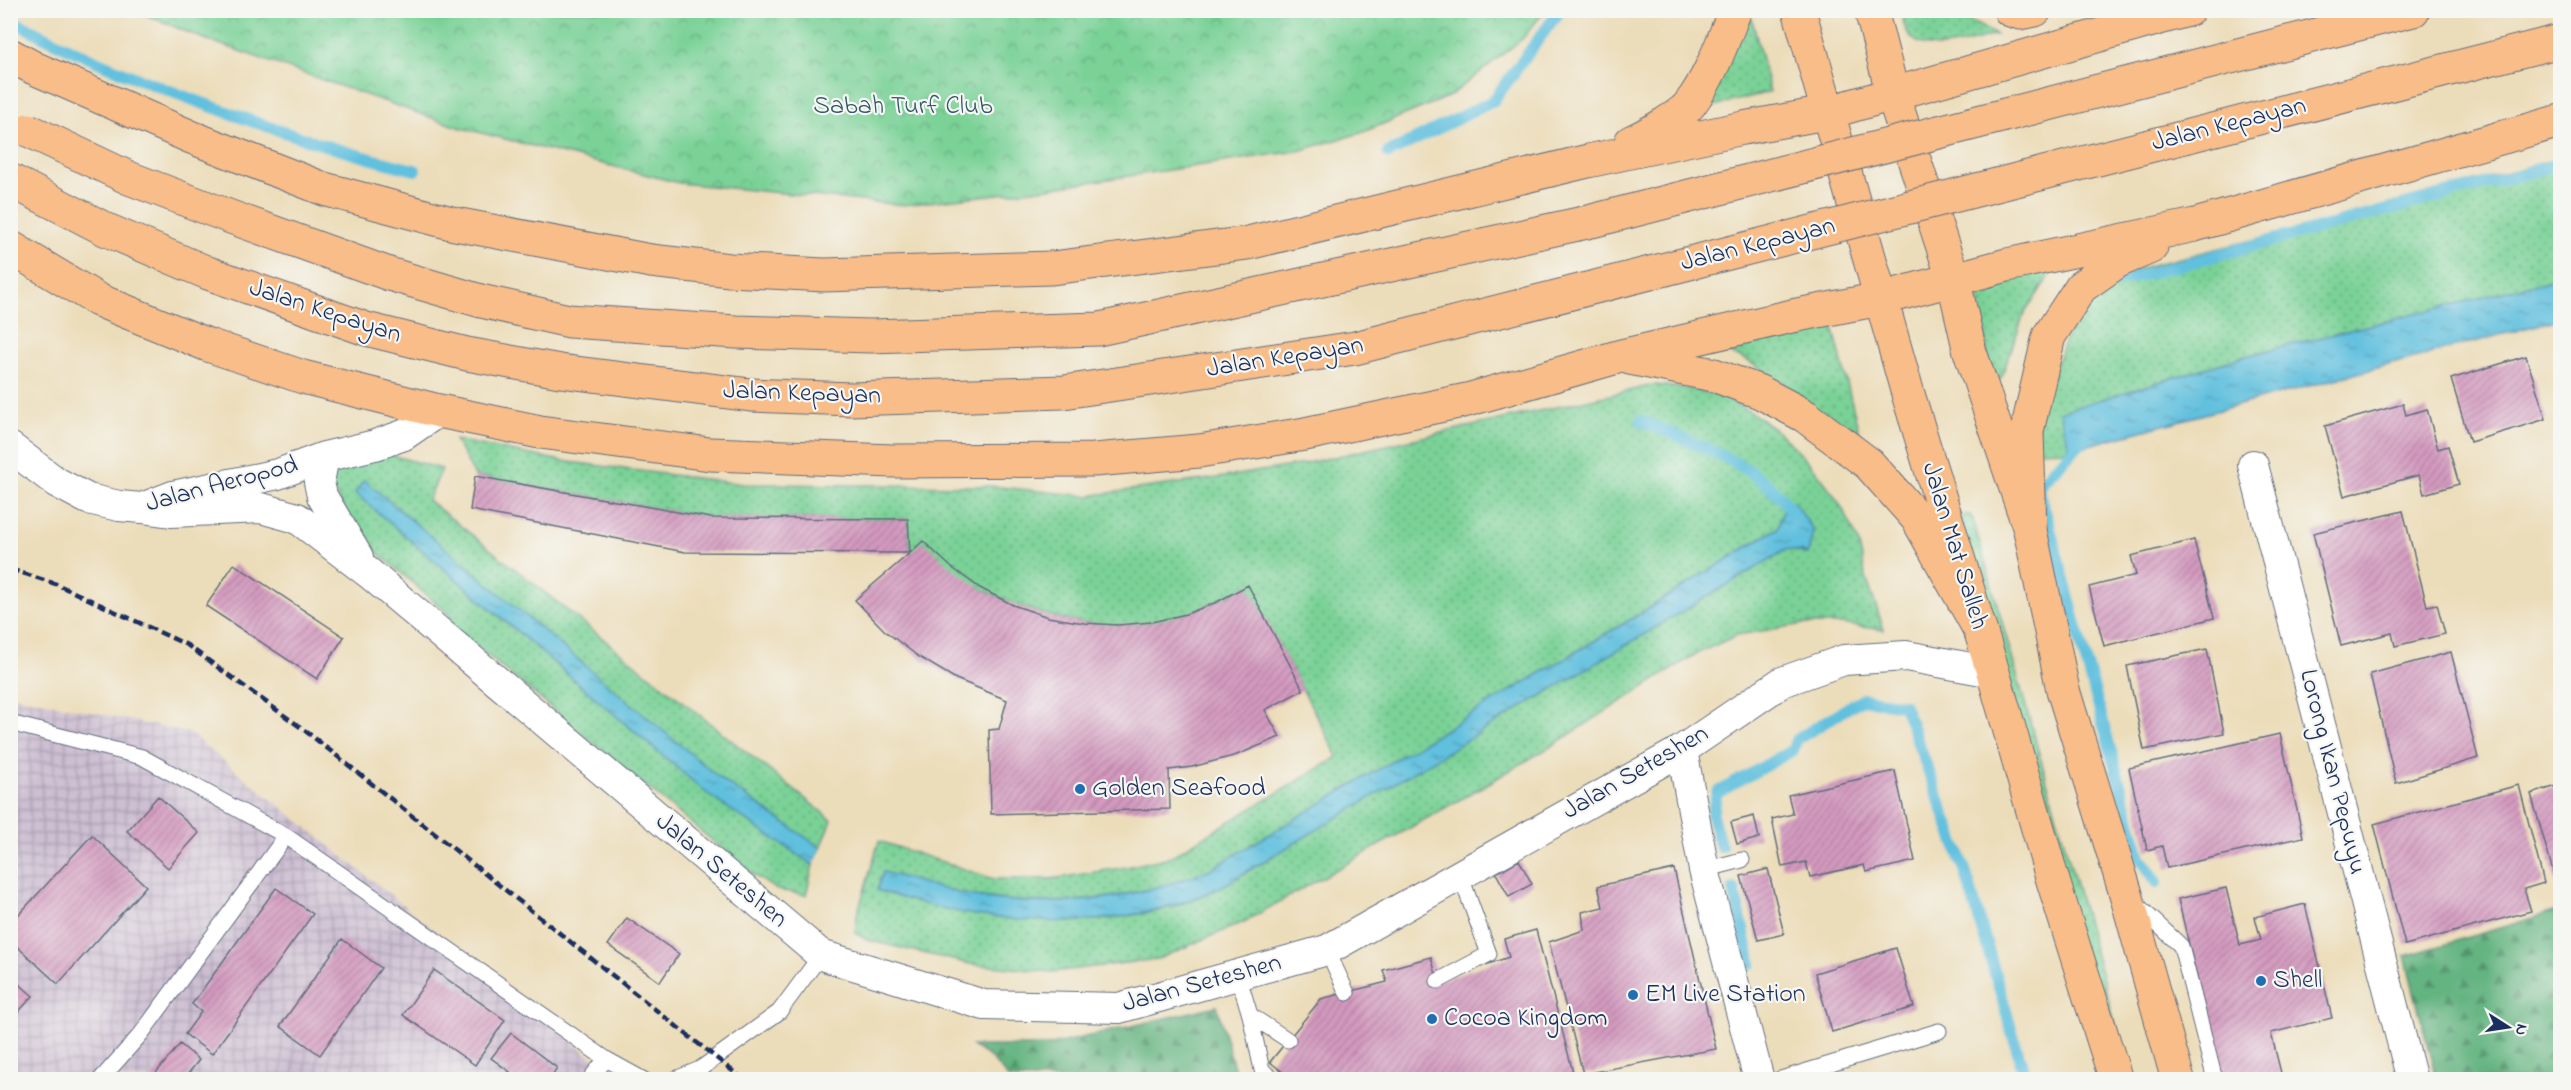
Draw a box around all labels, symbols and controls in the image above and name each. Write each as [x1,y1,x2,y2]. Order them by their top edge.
street label: Jalan Kepayan [2148,87,2310,163]
park label: Sabah Turf Club [813,88,993,126]
street label: Jalan Kepayan [1677,207,1839,283]
street label: Jalan Kepayan [244,269,406,355]
street label: Jalan Kepayan [1204,327,1366,389]
street label: Jalan Kepayan [722,372,882,416]
street label: Jalan Aeropod [142,446,303,524]
street label: Jalan Mat Salleh [1911,458,1997,634]
street label: Lorong Ikan Pepuyu [2288,666,2376,878]
street label: Jalan Seteshen [1556,716,1716,830]
place label: Golden Seafood [1092,770,1266,808]
marker: Golden Seafood [1073,782,1087,796]
street label: Jalan Seteshen [646,804,796,938]
street label: Jalan Seteshen [1118,945,1286,1023]
place label: Shell [2273,962,2322,1000]
marker: Shell [2254,974,2268,988]
place label: EM Live Station [1645,976,1806,1014]
marker: EM Live Station [1626,988,1640,1002]
north arrow [2478,997,2538,1057]
place label: Cocoa Kingdom [1444,1000,1608,1038]
marker: Cocoa Kingdom [1425,1012,1439,1026]
text: N [2508,1022,2534,1038]

